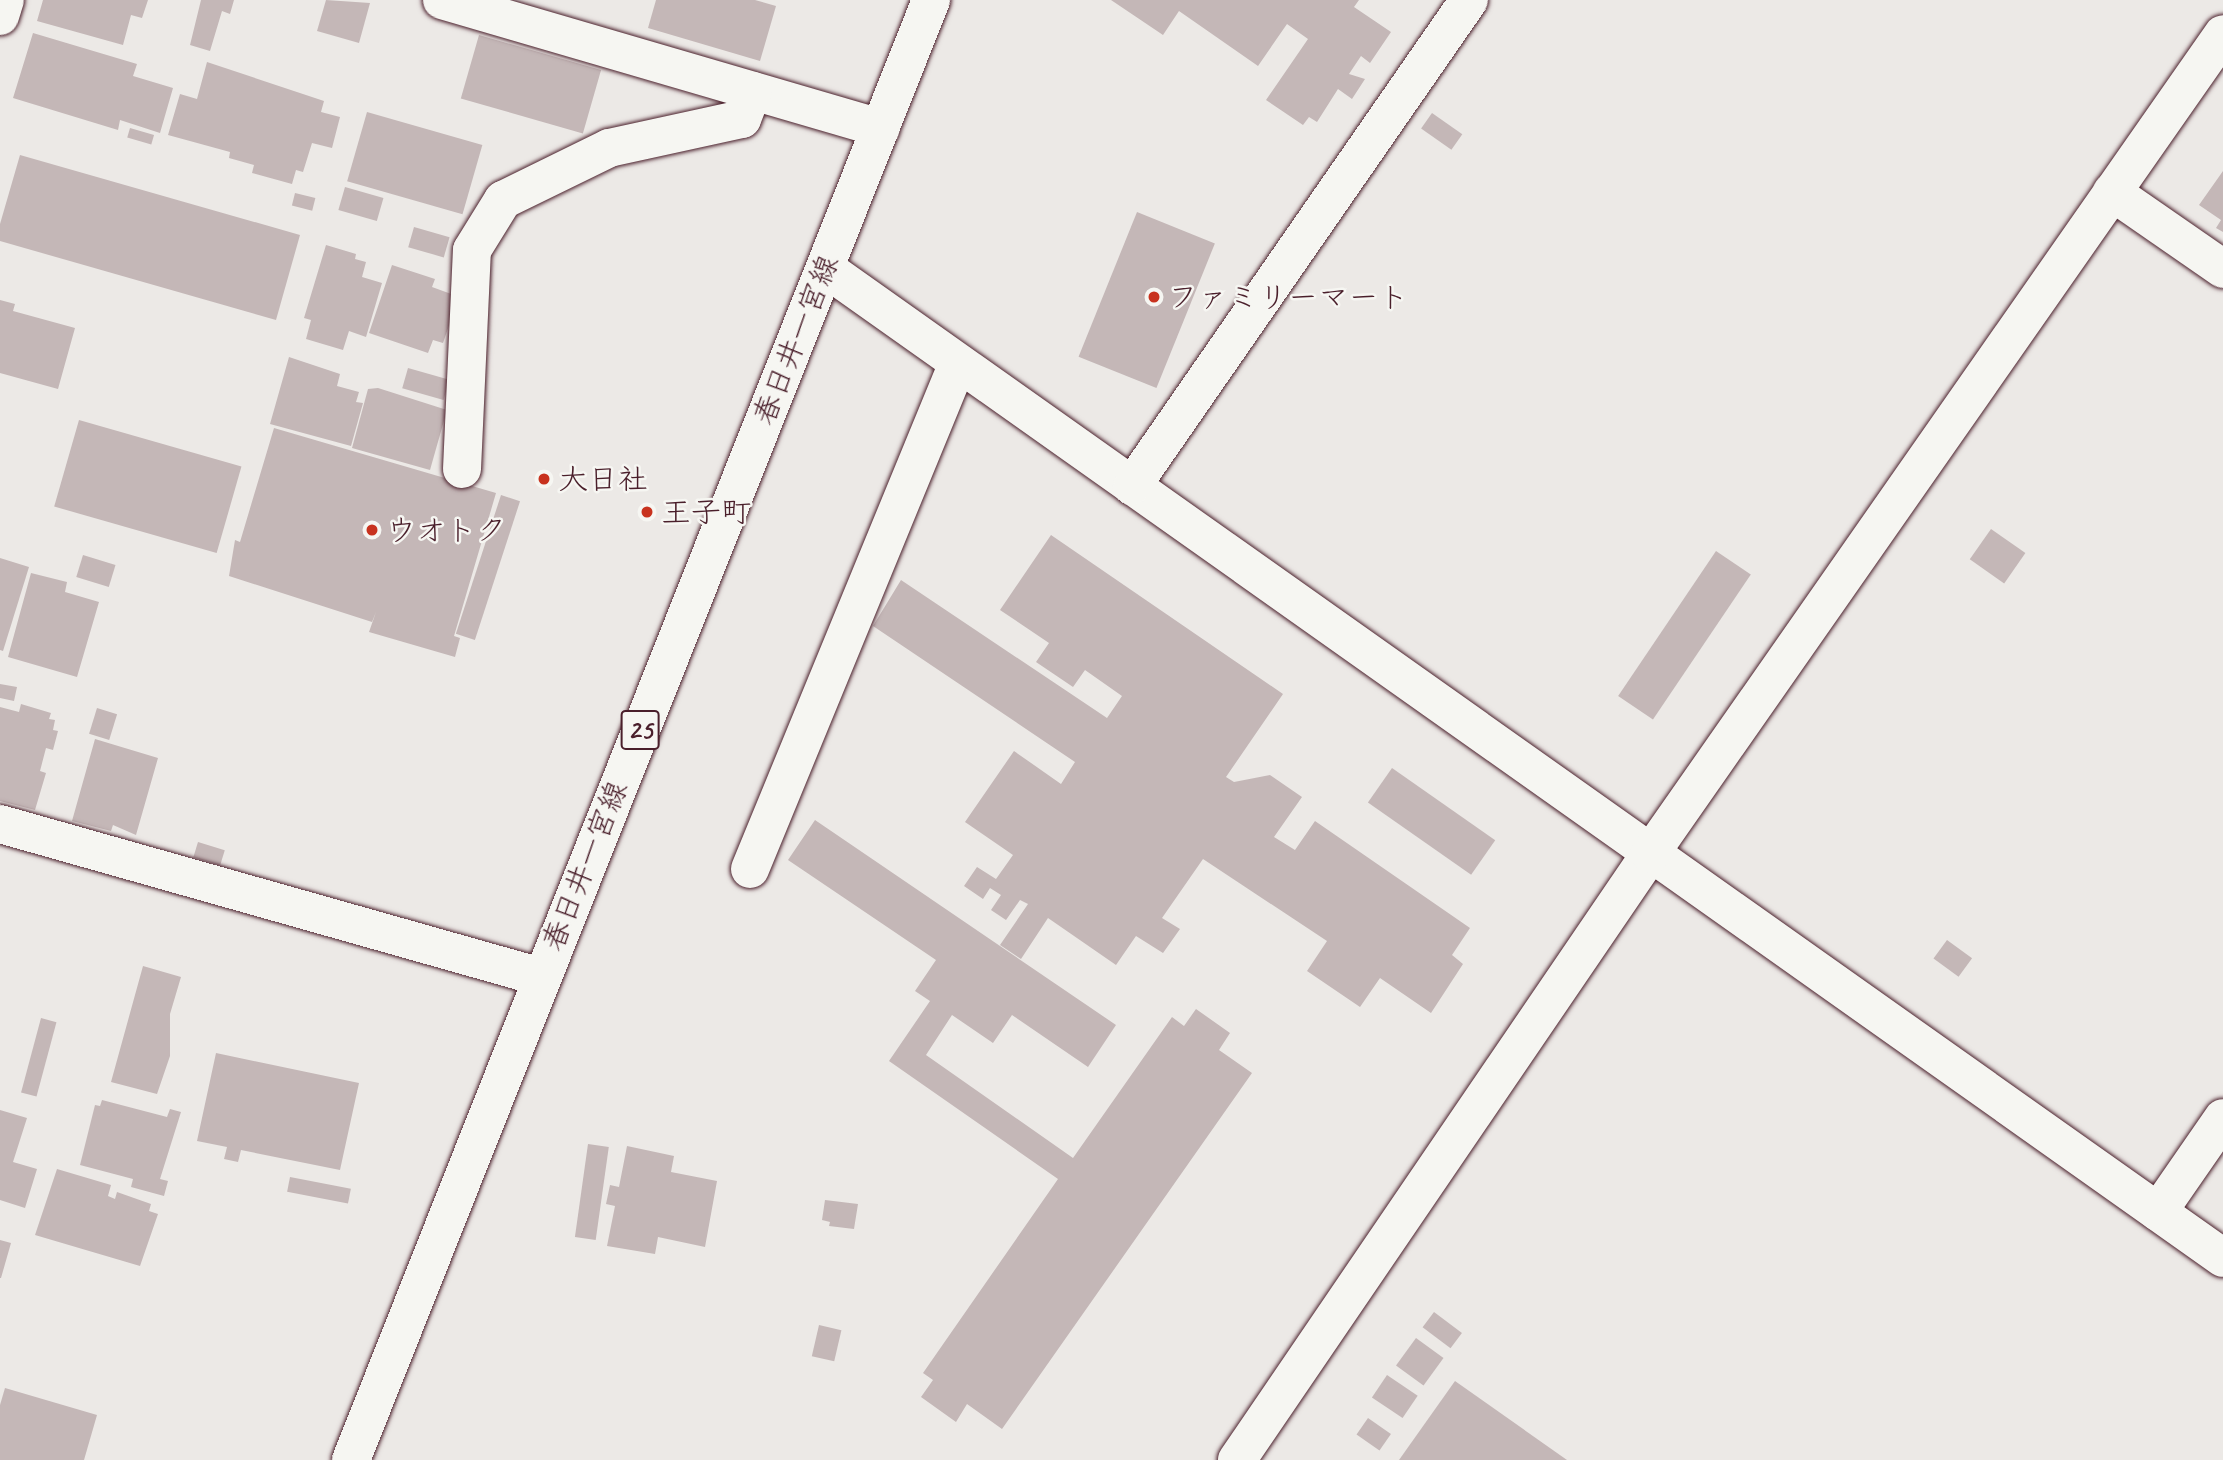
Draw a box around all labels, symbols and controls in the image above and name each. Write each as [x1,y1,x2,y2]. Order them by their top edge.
street label: 春日井一宮線 [746,250,846,430]
place label: ファミリーマート [1168,279,1408,315]
marker: ファミリーマート [1146,289,1162,305]
place label: 大日社 [558,461,648,497]
marker: 大日社 [536,471,552,487]
place label: 王子町 [661,494,751,530]
marker: 王子町 [639,504,655,520]
place label: ウオトク [386,512,506,548]
marker: ウオトク [364,522,380,538]
road number: 25 [619,706,661,754]
street label: 春日井一宮線 [535,776,635,956]

